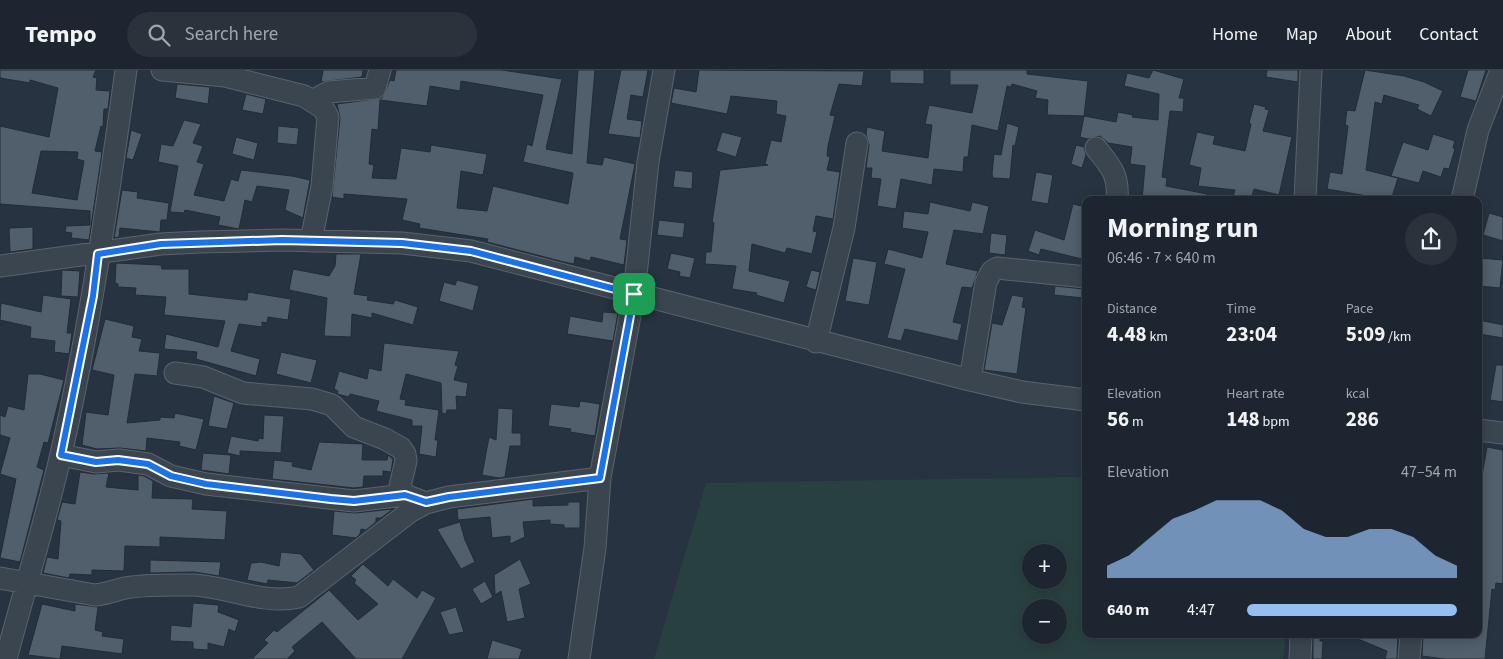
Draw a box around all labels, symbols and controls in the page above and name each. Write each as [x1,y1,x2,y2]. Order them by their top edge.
search box [127,12,477,57]
text: Tempo [25,17,97,52]
icon: search [145,21,173,49]
text: Search here [185,21,278,48]
text: Home [1212,22,1258,47]
text: Map [1286,22,1318,47]
text: About [1346,22,1391,47]
text: Contact [1419,22,1478,47]
text: Morning run [1107,208,1258,248]
button: share [1405,213,1457,265]
text: 06:46 · 7 × 640 m [1107,247,1216,269]
pin [613,273,655,315]
icon: arrive [620,280,648,308]
text: Distance [1107,299,1157,319]
text: Time [1226,299,1256,319]
text: Pace [1346,299,1373,319]
text: 4.48 [1107,319,1147,349]
text: 23:04 [1226,319,1277,349]
text: 5:09 [1346,319,1385,349]
text: km [1147,327,1168,347]
text: /km [1385,327,1411,347]
text: Elevation [1107,384,1162,404]
text: Heart rate [1226,384,1285,404]
text: kcal [1346,384,1369,404]
text: 56 [1107,404,1129,434]
text: 148 [1226,404,1260,434]
text: 286 [1346,404,1379,434]
text: m [1129,412,1144,432]
text: bpm [1260,412,1290,432]
text: Elevation [1107,461,1169,483]
text: 47–54 m [1401,461,1457,483]
map controls [1022,544,1067,644]
button: + [1022,544,1067,589]
button: − [1022,599,1067,644]
text: 640 m [1107,599,1149,621]
text: 4:47 [1187,599,1215,621]

